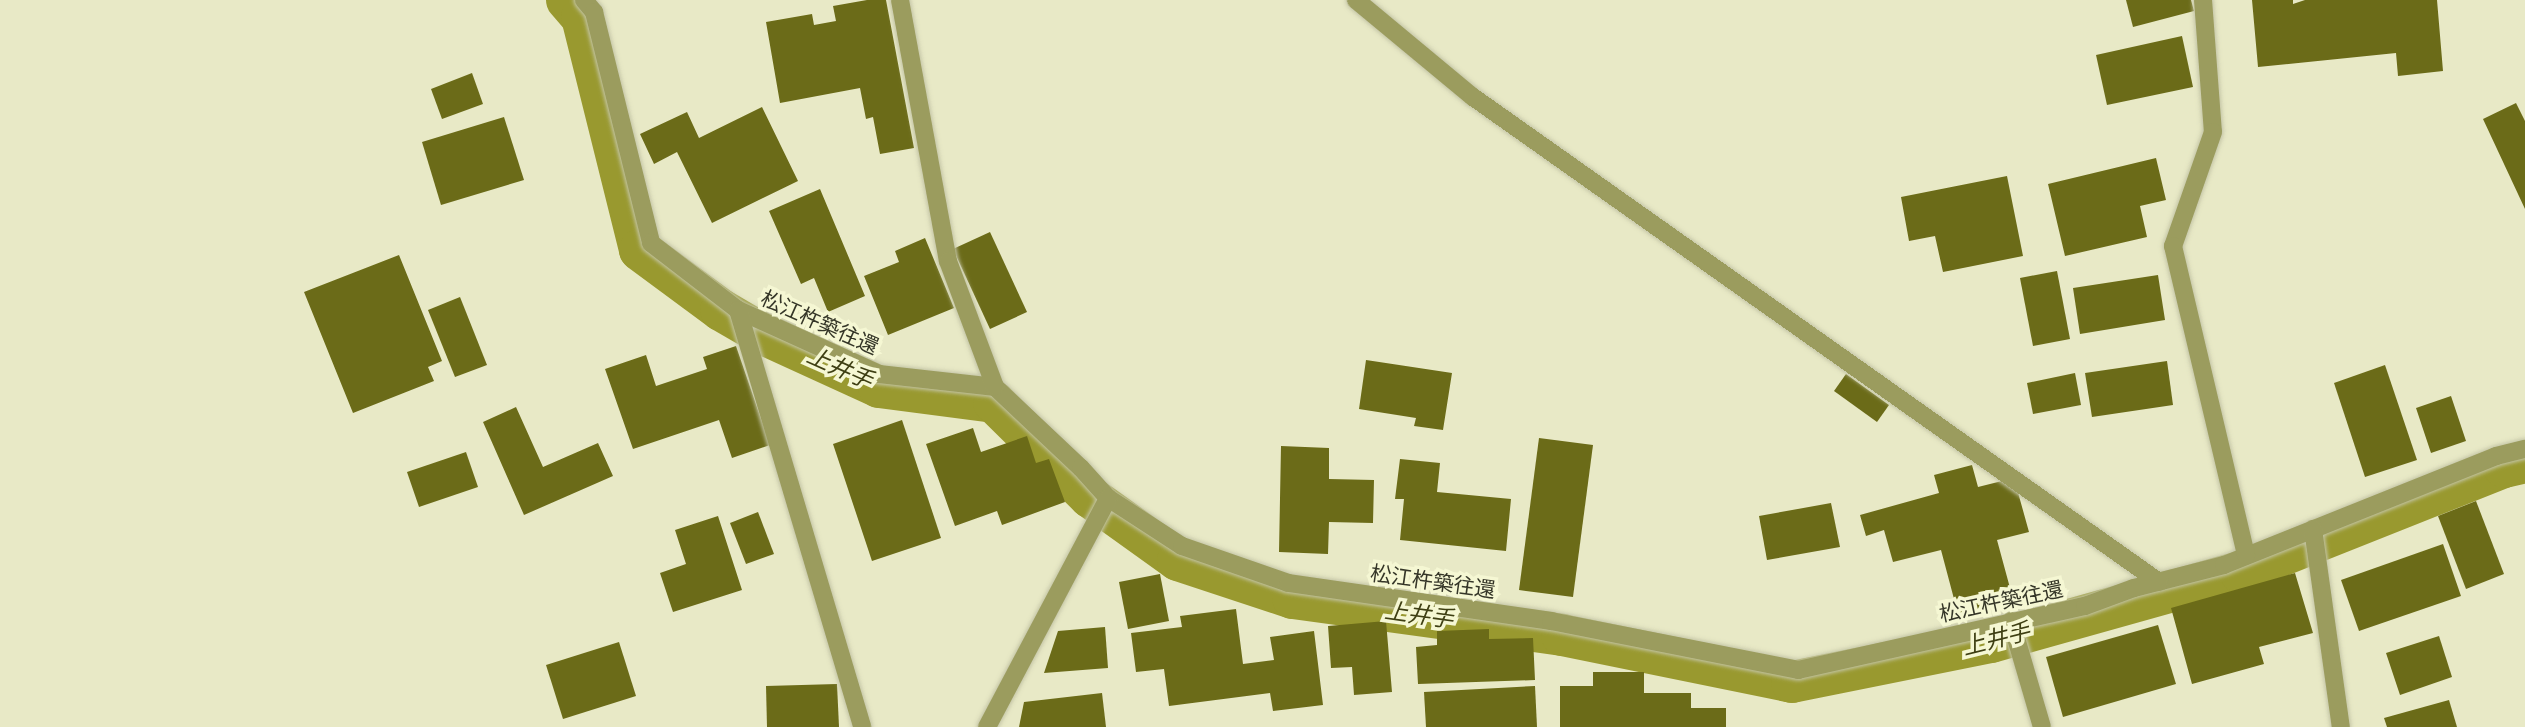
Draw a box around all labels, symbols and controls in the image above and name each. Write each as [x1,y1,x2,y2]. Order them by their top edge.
street label: 松江杵築往還 [757,285,883,359]
water label: 上井手 [803,341,877,395]
street label: 松江杵築往還 [1369,560,1497,602]
street label: 松江杵築往還 [1937,576,2065,626]
water label: 上井手 [1383,597,1455,633]
water label: 上井手 [1959,617,2033,661]

